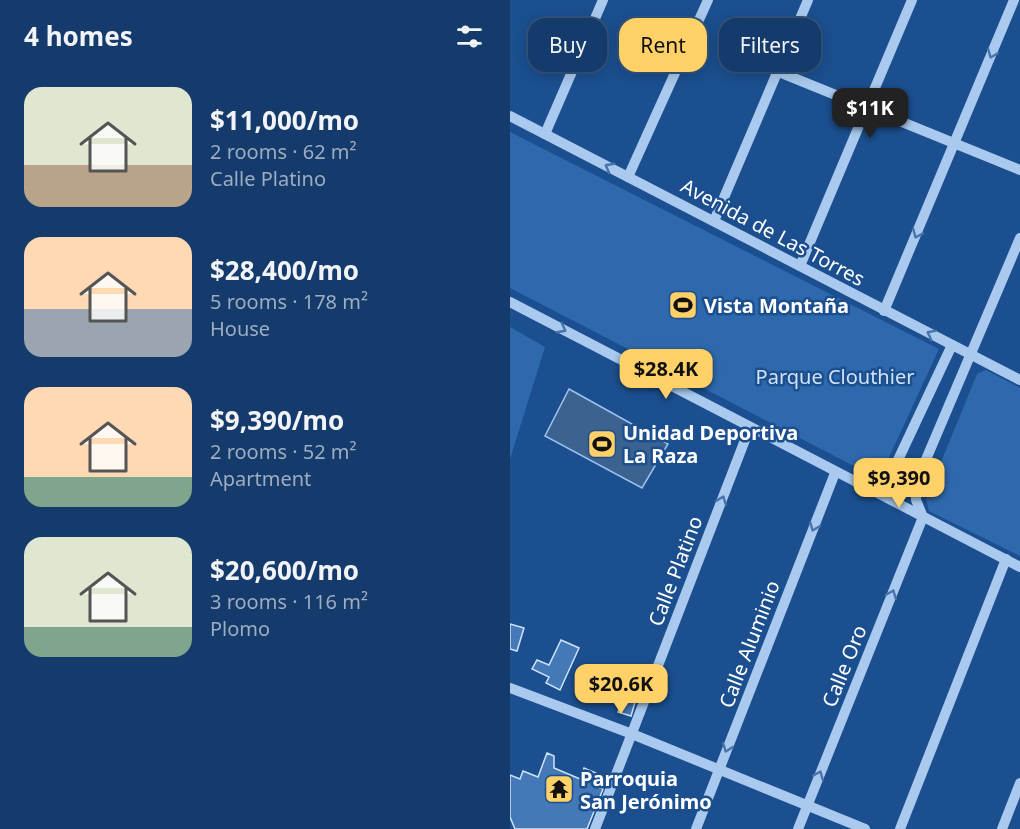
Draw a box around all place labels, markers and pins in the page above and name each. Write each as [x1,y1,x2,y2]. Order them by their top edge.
pin: $11K [834,88,906,139]
sports icon: Vista Montaña [667,289,699,321]
place label: Vista Montaña [704,292,849,319]
pin: $28.4K [617,349,715,400]
place label: Unidad Deportiva La Raza [623,419,798,469]
sports icon: Unidad Deportiva La Raza [586,428,618,460]
pin: $9,390 [850,458,948,509]
pin: $20.6K [572,664,670,715]
place label: Parroquia San Jerónimo [580,765,712,815]
temple icon: Parroquia San Jerónimo [543,773,575,805]

